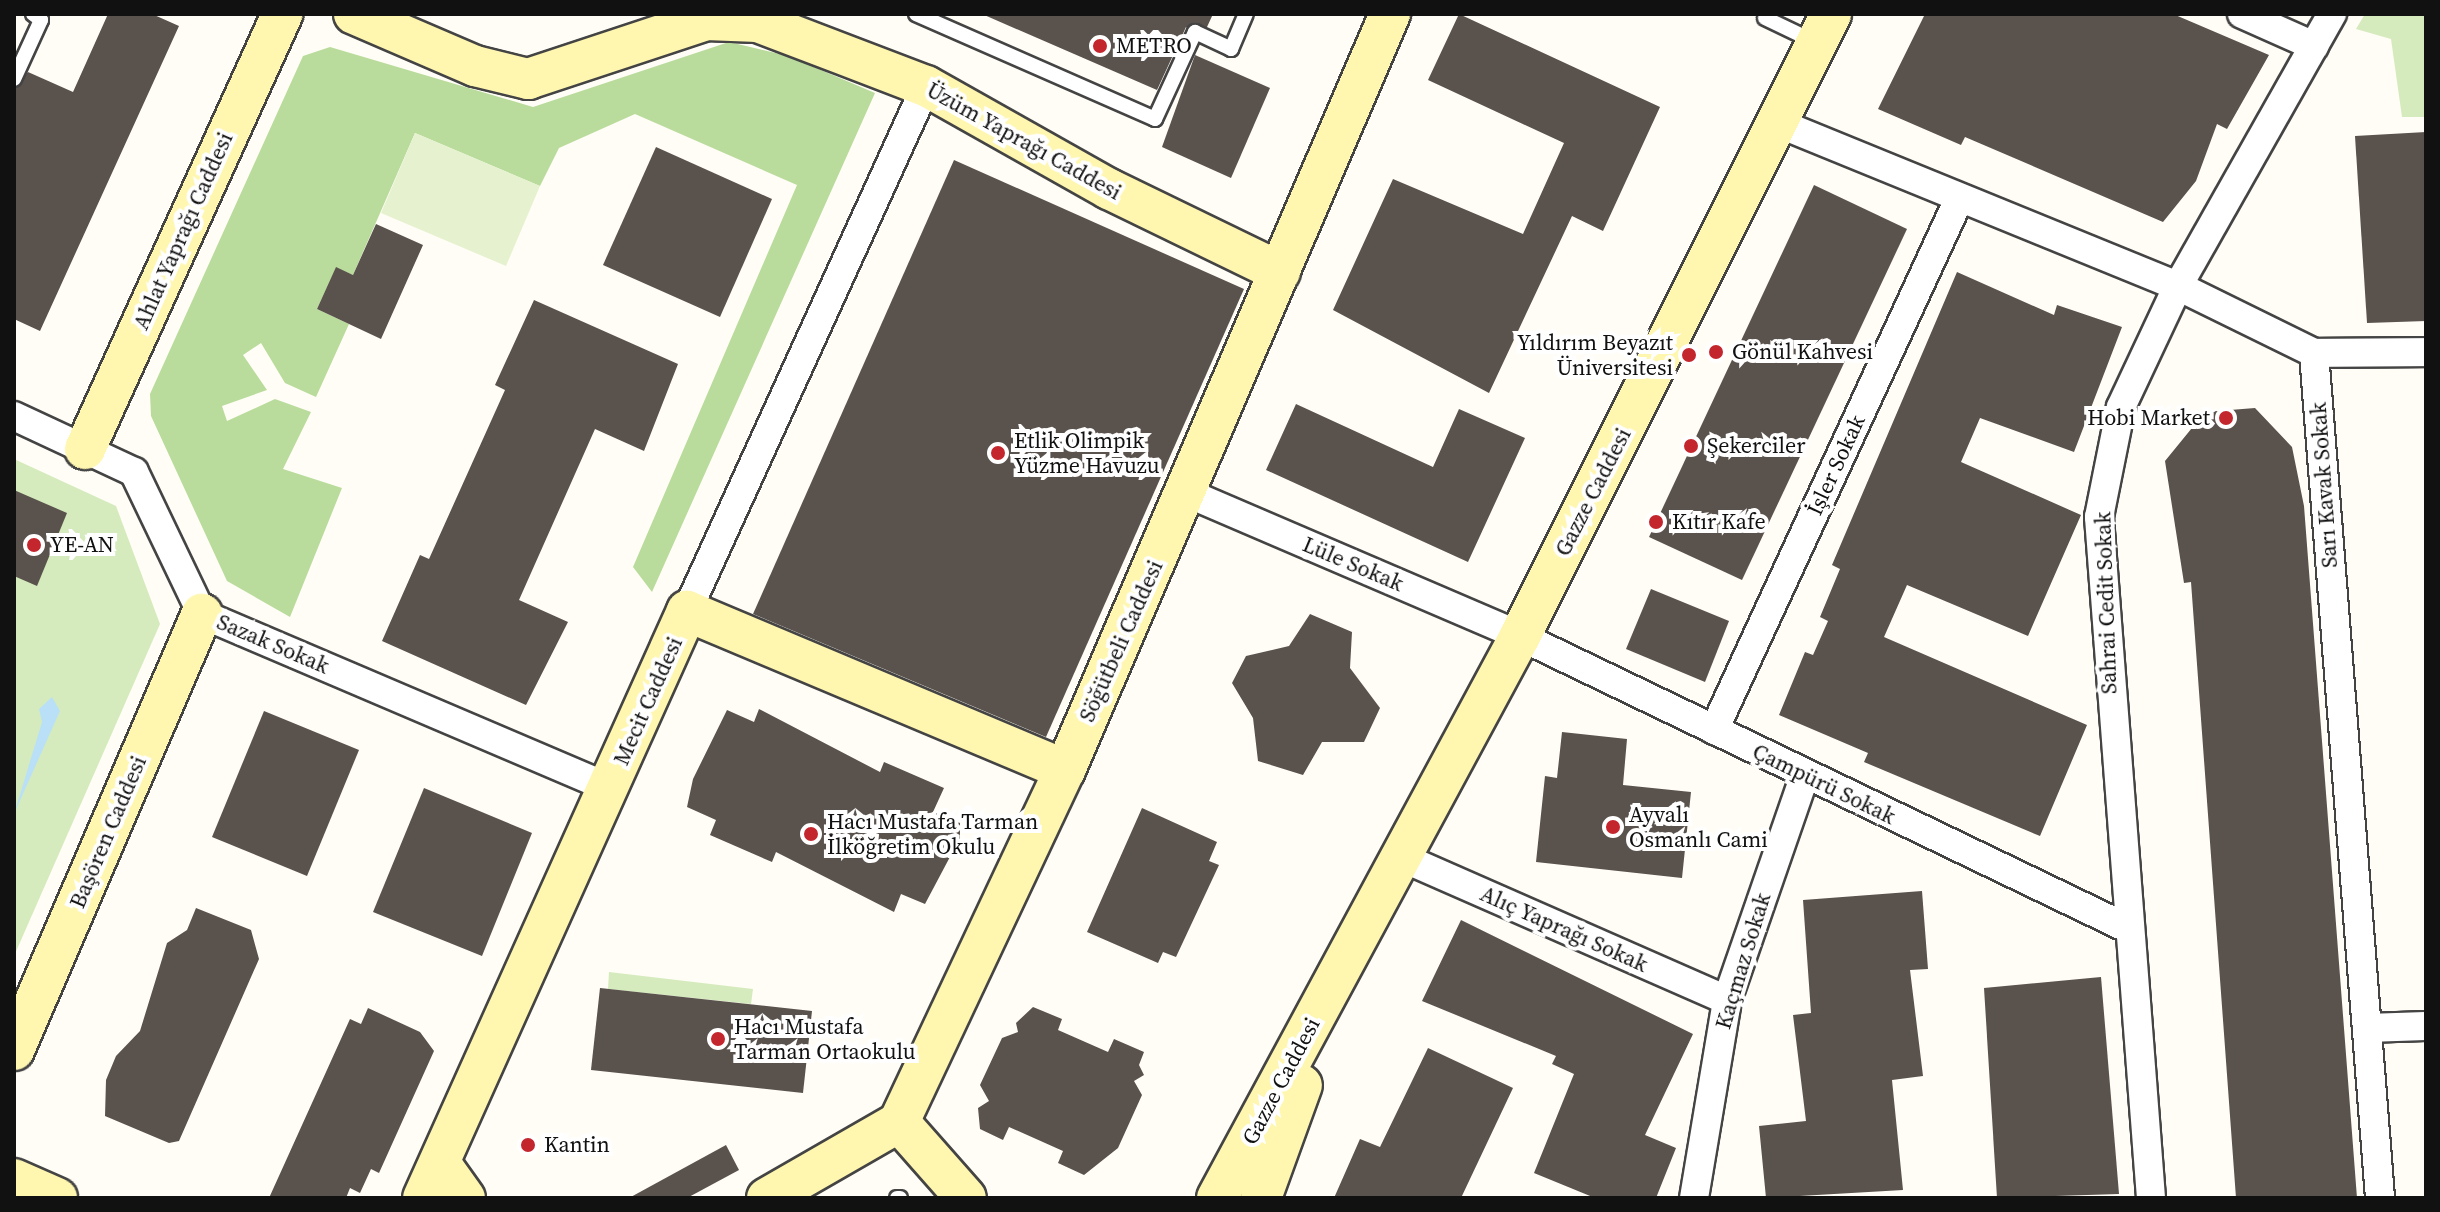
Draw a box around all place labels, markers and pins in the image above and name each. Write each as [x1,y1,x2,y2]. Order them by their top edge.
place label: METRO [1116,33,1192,59]
marker: METRO [1091,37,1109,55]
place label: Yıldırım Beyazıt Üniversitesi [1517,329,1673,380]
place label: Gönül Kahvesi [1732,339,1873,365]
marker: Gönül Kahvesi [1707,343,1725,361]
marker: Yıldırım Beyazıt Üniversitesi [1680,346,1698,364]
place label: Hobi Market [2087,405,2210,431]
marker: Hobi Market [2217,409,2235,427]
place label: Etlik Olimpik Yüzme Havuzu [1014,427,1160,478]
place label: Şekerciler [1707,433,1806,459]
marker: Şekerciler [1682,437,1700,455]
marker: Etlik Olimpik Yüzme Havuzu [989,444,1007,462]
place label: Kıtır Kafe [1672,509,1766,535]
marker: Kıtır Kafe [1647,513,1665,531]
place label: YE-AN [50,532,114,558]
marker: YE-AN [25,536,43,554]
place label: Ayvalı Osmanlı Cami [1629,801,1768,852]
place label: Hacı Mustafa Tarman İlköğretim Okulu [827,808,1039,860]
marker: Ayvalı Osmanlı Cami [1604,818,1622,836]
marker: Hacı Mustafa Tarman İlköğretim Okulu [802,825,820,843]
place label: Hacı Mustafa Tarman Ortaokulu [734,1013,916,1064]
marker: Hacı Mustafa Tarman Ortaokulu [709,1030,727,1048]
place label: Kantin [544,1132,610,1158]
marker: Kantin [519,1136,537,1154]

